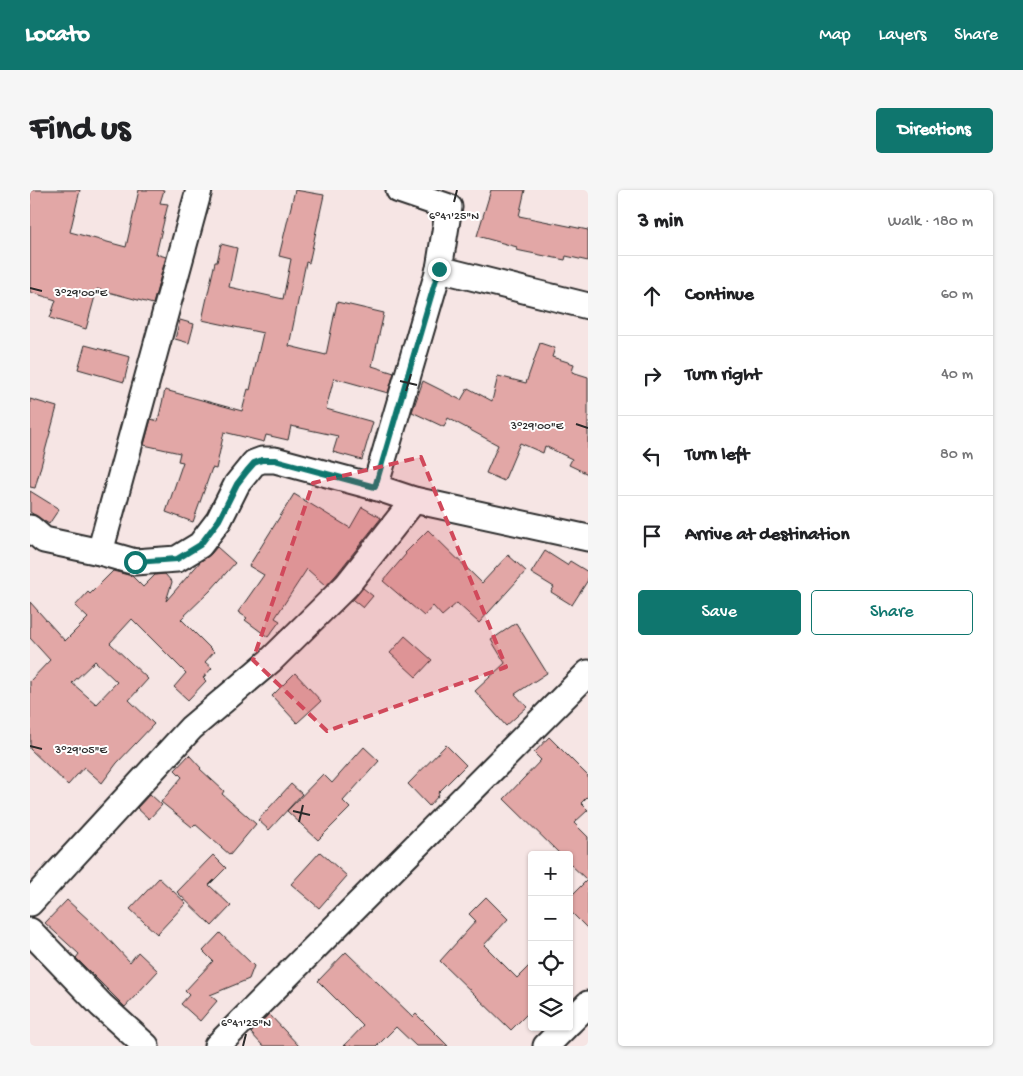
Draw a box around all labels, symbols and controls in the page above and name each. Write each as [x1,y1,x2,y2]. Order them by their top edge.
text: Locato [25,21,90,50]
text: Map [819,25,851,46]
text: Layers [879,25,926,46]
text: Share [954,25,998,46]
button: Directions [876,108,993,153]
text: Find us [30,110,130,151]
text: 6°41'25"N [429,210,479,224]
text: 3 min [638,210,683,235]
text: Walk · 180 m [888,213,973,232]
route end [428,258,451,281]
icon: ahead [638,282,666,310]
text: Continue [685,284,754,307]
text: 60 m [941,286,973,305]
text: 3°29'00"E [54,287,108,301]
icon: right [638,362,666,390]
text: Turn right [685,364,761,387]
text: 40 m [941,366,973,385]
text: 3°29'00"E [510,420,564,434]
icon: left [638,442,666,470]
text: Turn left [685,444,749,467]
text: 80 m [940,446,973,465]
icon: arrive [638,522,666,550]
text: Arrive at destination [685,524,849,547]
route start [124,551,147,574]
button: Save [638,590,801,635]
button: Share [811,590,973,635]
text: 3°29'05"E [54,744,108,758]
map controls [528,851,573,1031]
button: + [528,851,573,896]
button: − [528,896,573,941]
button: locate [528,941,573,986]
button: layers [528,986,573,1031]
text: 6°41'25"N [221,1017,271,1031]

